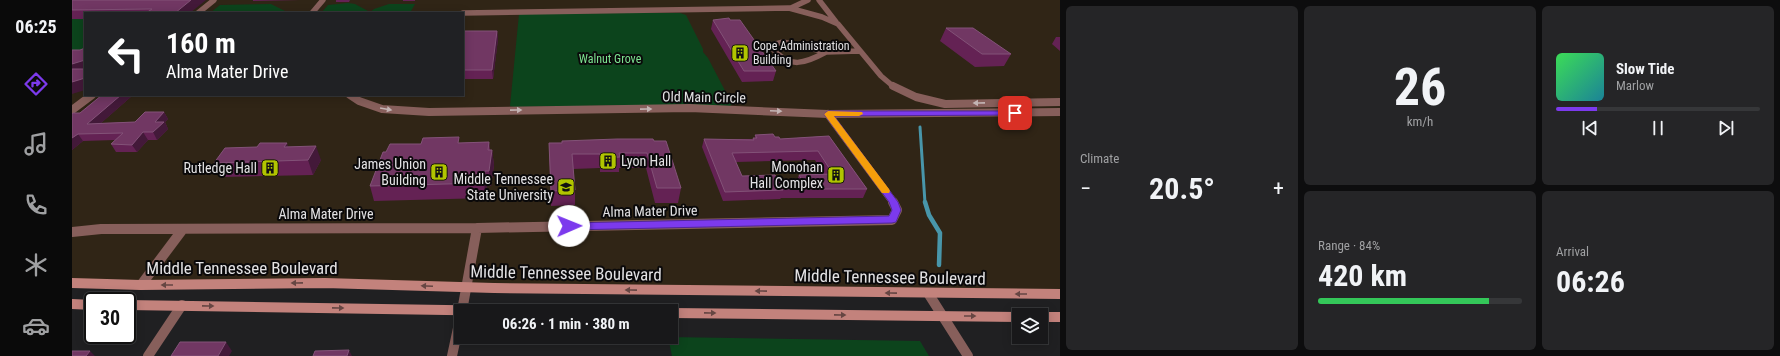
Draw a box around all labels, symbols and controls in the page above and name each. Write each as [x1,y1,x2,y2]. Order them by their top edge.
text: 06:25 [15,16,57,37]
text: 160 m [166,27,236,60]
icon: left [100,28,152,80]
place label: Cope Administration Building [753,39,850,67]
building icon: Cope Administration Building [730,43,750,63]
park label: Walnut Grove [579,52,642,66]
text: 26 [1394,57,1446,118]
text: Slow Tide [1616,60,1674,78]
text: Alma Mater Drive [166,61,288,82]
icon: directions [22,70,50,98]
text: Marlow [1616,78,1654,93]
street label: Old Main Circle [662,88,746,106]
pin [998,96,1032,130]
one-way arrow [972,100,985,106]
icon: arrive [1004,102,1026,124]
one-way arrow [640,106,653,112]
one-way arrow [380,107,392,113]
one-way arrow [510,107,523,113]
one-way arrow [770,108,783,114]
text: km/h [1407,114,1433,129]
icon: previous [1579,117,1601,139]
icon: pause [1647,117,1669,139]
icon: next [1715,117,1737,139]
icon: music [22,130,50,158]
building icon: Lyon Hall [598,151,618,171]
text: Climate [1080,151,1119,166]
place label: Lyon Hall [621,153,671,169]
place label: James Union Building [354,156,426,188]
building icon: Rutledge Hall [260,158,280,178]
place label: Monohan Hall Complex [750,159,823,191]
place label: Rutledge Hall [183,160,257,176]
building icon: James Union Building [429,162,449,182]
building icon: Monohan Hall Complex [826,165,846,185]
place label: Middle Tennessee State University [453,171,553,203]
text: 20.5° [1149,171,1215,206]
text: − [1080,176,1091,201]
text: + [1273,176,1284,201]
school or university icon: Middle Tennessee State University [556,177,576,197]
icon: phone [22,191,50,219]
street label: Alma Mater Drive [602,202,698,220]
position arrow [548,205,590,247]
street label: Alma Mater Drive [278,206,374,222]
text: Range · 84% [1318,238,1380,253]
text: Arrival [1556,244,1589,259]
icon: climate [22,251,50,279]
street label: Middle Tennessee Boulevard [146,258,338,278]
text: 420 km [1318,258,1407,293]
street label: Middle Tennessee Boulevard [470,261,662,285]
text: 06:26 [1556,264,1625,299]
street label: Middle Tennessee Boulevard [794,265,986,289]
one-way arrow [290,280,303,286]
one-way arrow [160,282,173,288]
one-way arrow [421,283,433,290]
one-way arrow [624,287,637,293]
one-way arrow [754,288,767,294]
one-way arrow [884,290,897,296]
one-way arrow [1014,291,1027,297]
speed limit sign: 30 [84,292,136,344]
one-way arrow [202,303,215,309]
one-way arrow [332,305,345,311]
map controls [1012,308,1048,344]
button: layers [1012,308,1048,344]
one-way arrow [704,310,716,317]
icon: car [22,312,50,340]
one-way arrow [834,312,847,318]
one-way arrow [964,313,977,319]
text: 06:26 · 1 min · 380 m [502,315,630,333]

